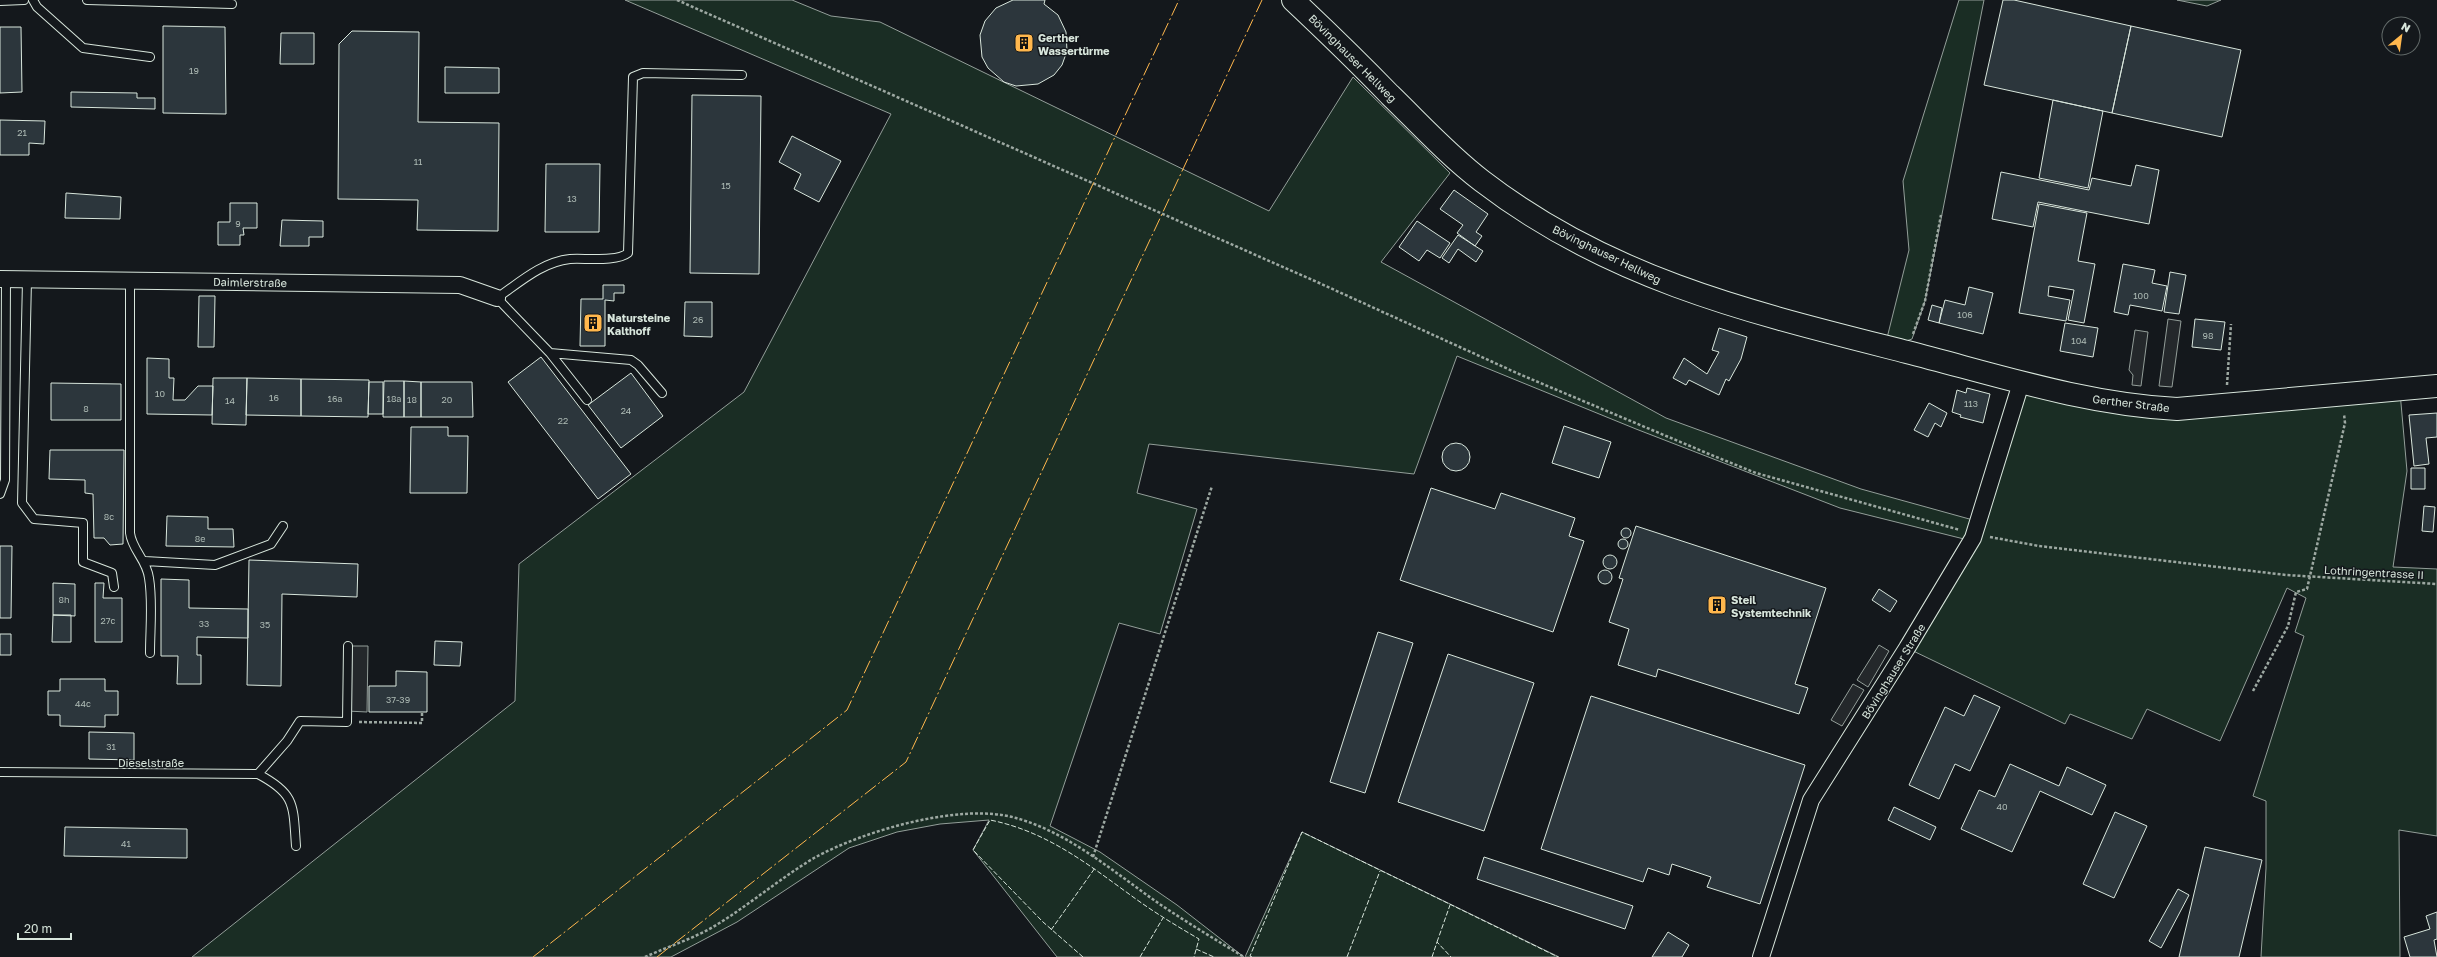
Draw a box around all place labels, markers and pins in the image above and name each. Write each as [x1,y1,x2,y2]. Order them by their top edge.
place label: Gerther Wassertürme [1038,31,1110,57]
building icon: Gerther Wassertürme [1013,32,1035,54]
place label: Natursteine Kalthoff [607,311,671,337]
building icon: Natursteine Kalthoff [582,312,604,334]
place label: Steil Systemtechnik [1731,593,1812,619]
building icon: Steil Systemtechnik [1706,594,1728,616]

